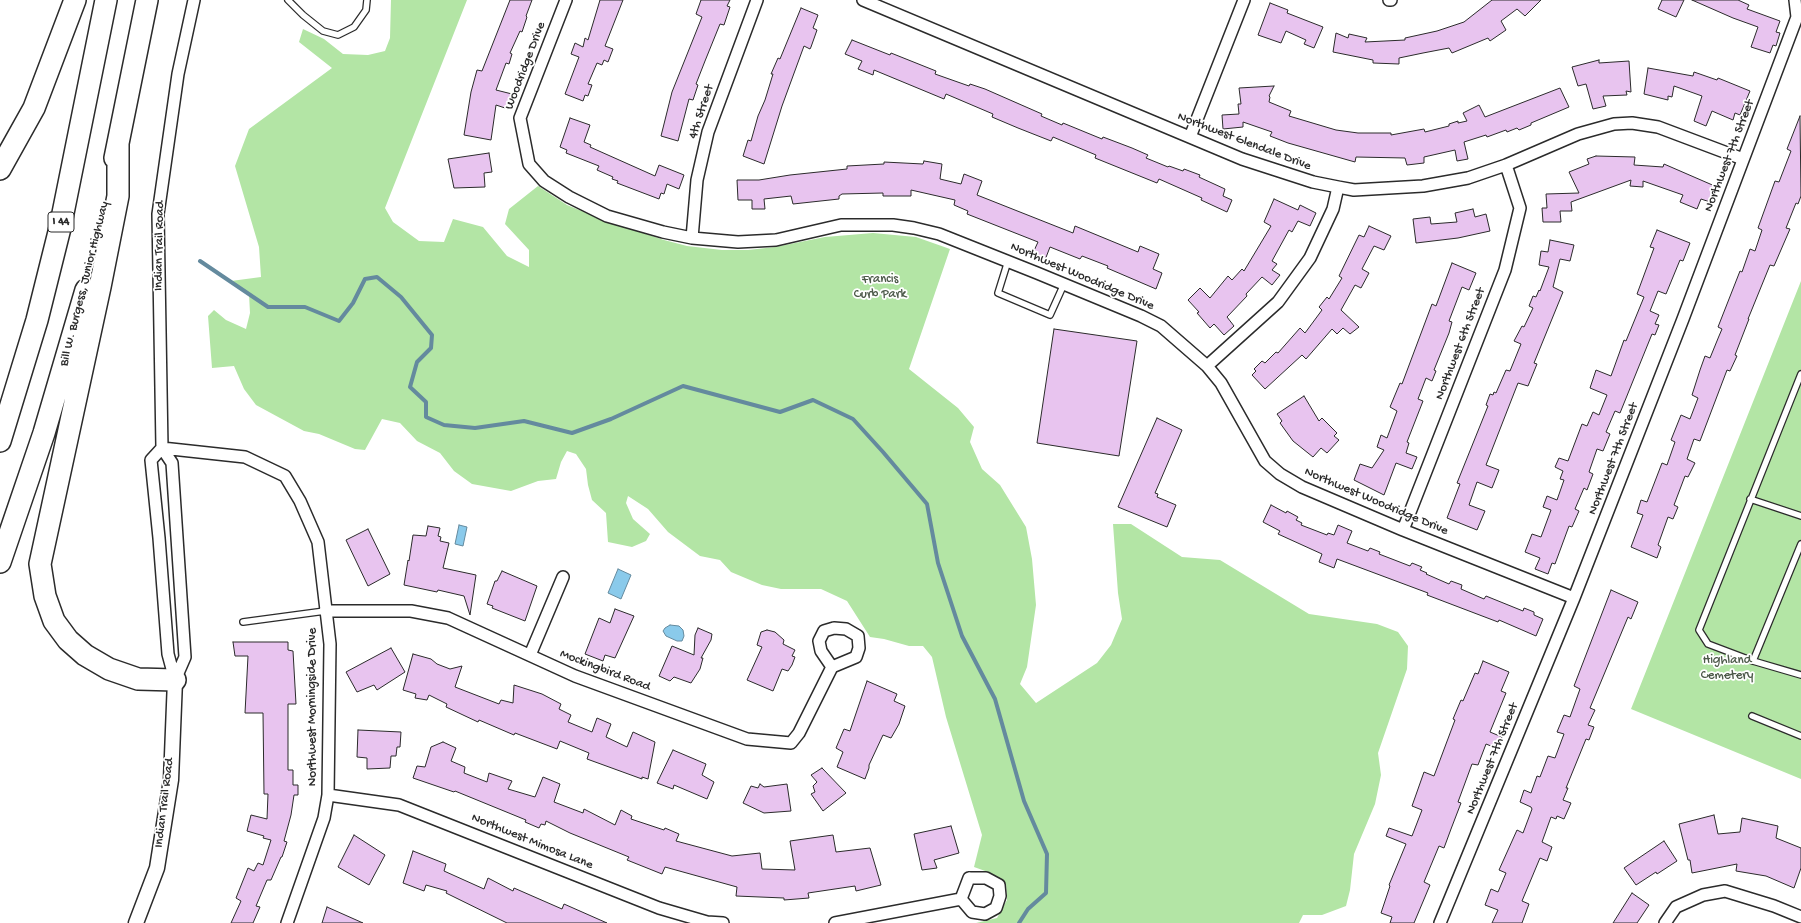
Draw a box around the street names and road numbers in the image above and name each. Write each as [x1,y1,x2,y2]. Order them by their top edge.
street label: Woodridge Drive [502,20,550,112]
street label: 4th Street [686,83,718,141]
street label: Northwest 7th Street [1701,98,1759,214]
street label: Northwest Glendale Drive [1175,109,1313,175]
street label: Bill W. Burgess, Junior Highway [57,200,113,368]
street label: Indian Trail Road [151,201,169,291]
road number: I 44 [48,212,74,232]
street label: Northwest Woodridge Drive [1008,240,1156,314]
street label: Northwest 6th Street [1432,286,1490,402]
street label: Northwest 7th Street [1585,401,1643,517]
street label: Northwest Woodridge Drive [1302,465,1450,539]
street label: Northwest Morningside Drive [305,628,321,786]
street label: Mockingbird Road [558,647,652,695]
street label: Northwest 7th Street [1464,701,1522,817]
street label: Indian Trail Road [152,757,178,849]
street label: Northwest Mimosa Lane [469,810,595,874]

